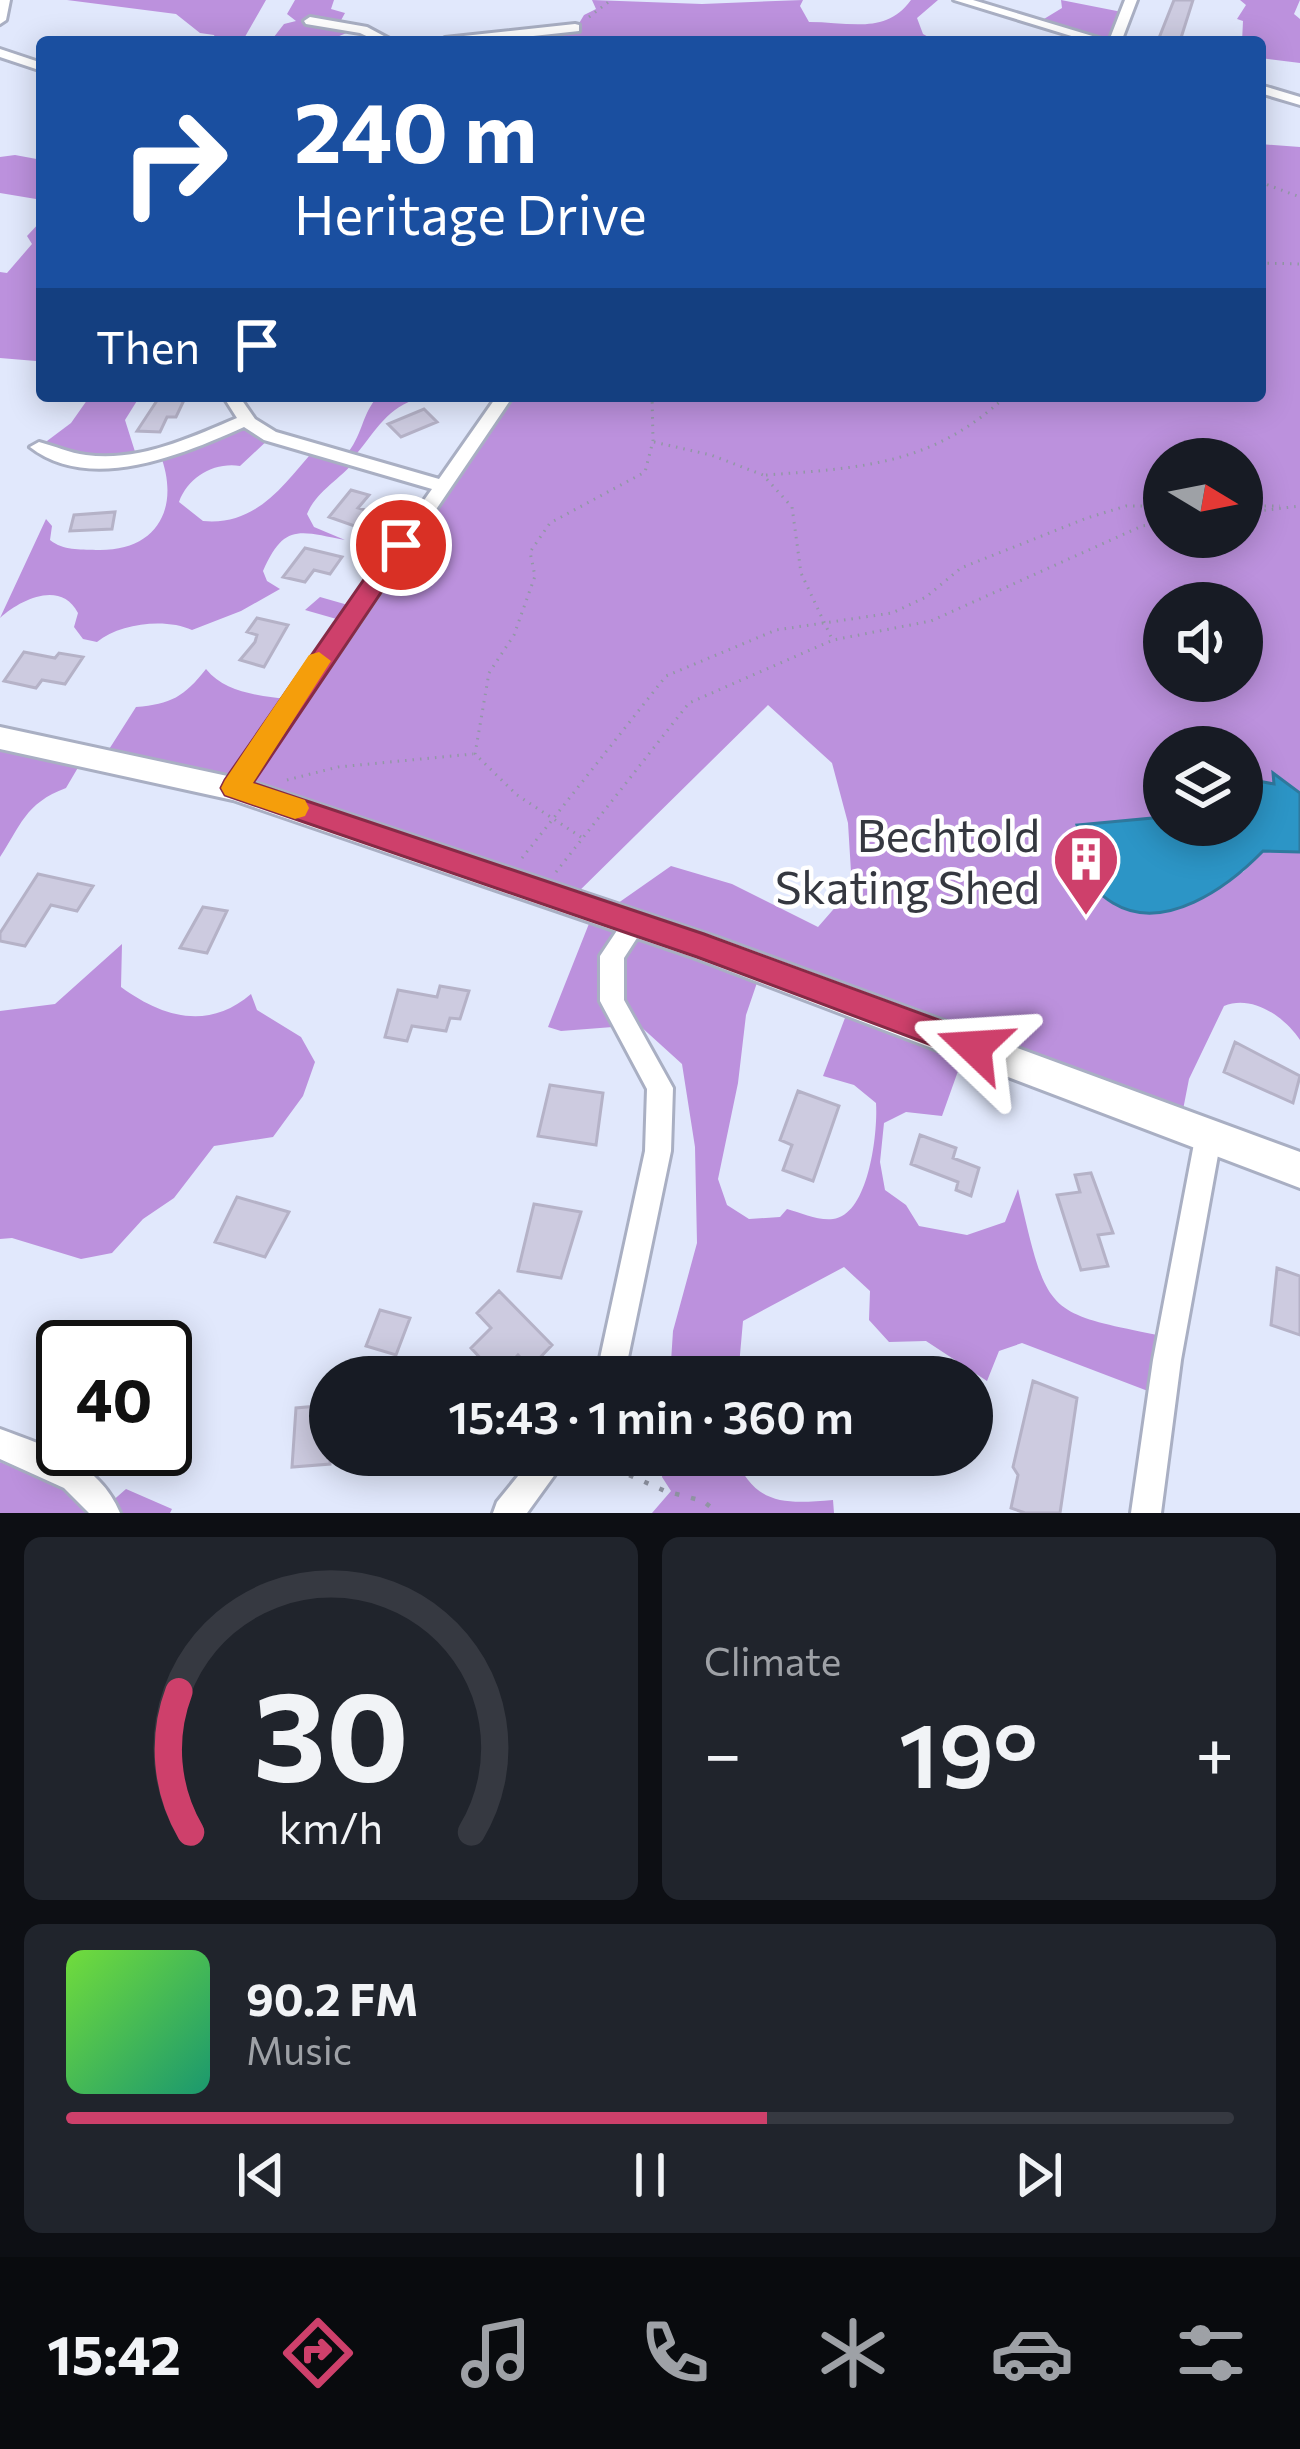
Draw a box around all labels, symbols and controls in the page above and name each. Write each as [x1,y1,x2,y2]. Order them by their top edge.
text: 240 m [294,78,537,180]
icon: right [96,84,252,240]
text: Heritage Drive [294,180,647,246]
icon: arrive [224,312,290,378]
text: Then [96,318,200,373]
north arrow [1143,438,1263,558]
map controls [1143,438,1263,846]
pin [350,494,452,596]
icon: arrive [368,512,434,578]
button: sound [1143,582,1263,702]
button: layers [1143,726,1263,846]
place label: Bechtold Skating Shed [775,806,1040,913]
building icon: Bechtold Skating Shed [1051,824,1121,918]
position arrow [911,984,1037,1110]
speed limit sign: 40 [36,1320,192,1476]
text: 15:43 · 1 min · 360 m [448,1388,854,1443]
text: Climate [704,1636,841,1684]
text: 30 [253,1654,409,1807]
text: 19° [899,1696,1038,1807]
text: − [704,1711,742,1792]
text: + [1195,1711,1234,1792]
text: km/h [279,1799,383,1852]
text: 90.2 FM [246,1970,418,2025]
text: Music [246,2025,352,2073]
icon: previous [228,2142,294,2208]
icon: pause [617,2142,683,2208]
icon: next [1006,2142,1072,2208]
icon: directions [276,2311,360,2395]
icon: music [454,2311,538,2395]
icon: phone [633,2311,717,2395]
icon: climate [811,2311,895,2395]
icon: car [990,2311,1074,2395]
icon: filters [1169,2311,1253,2395]
text: 15:42 [47,2320,181,2386]

